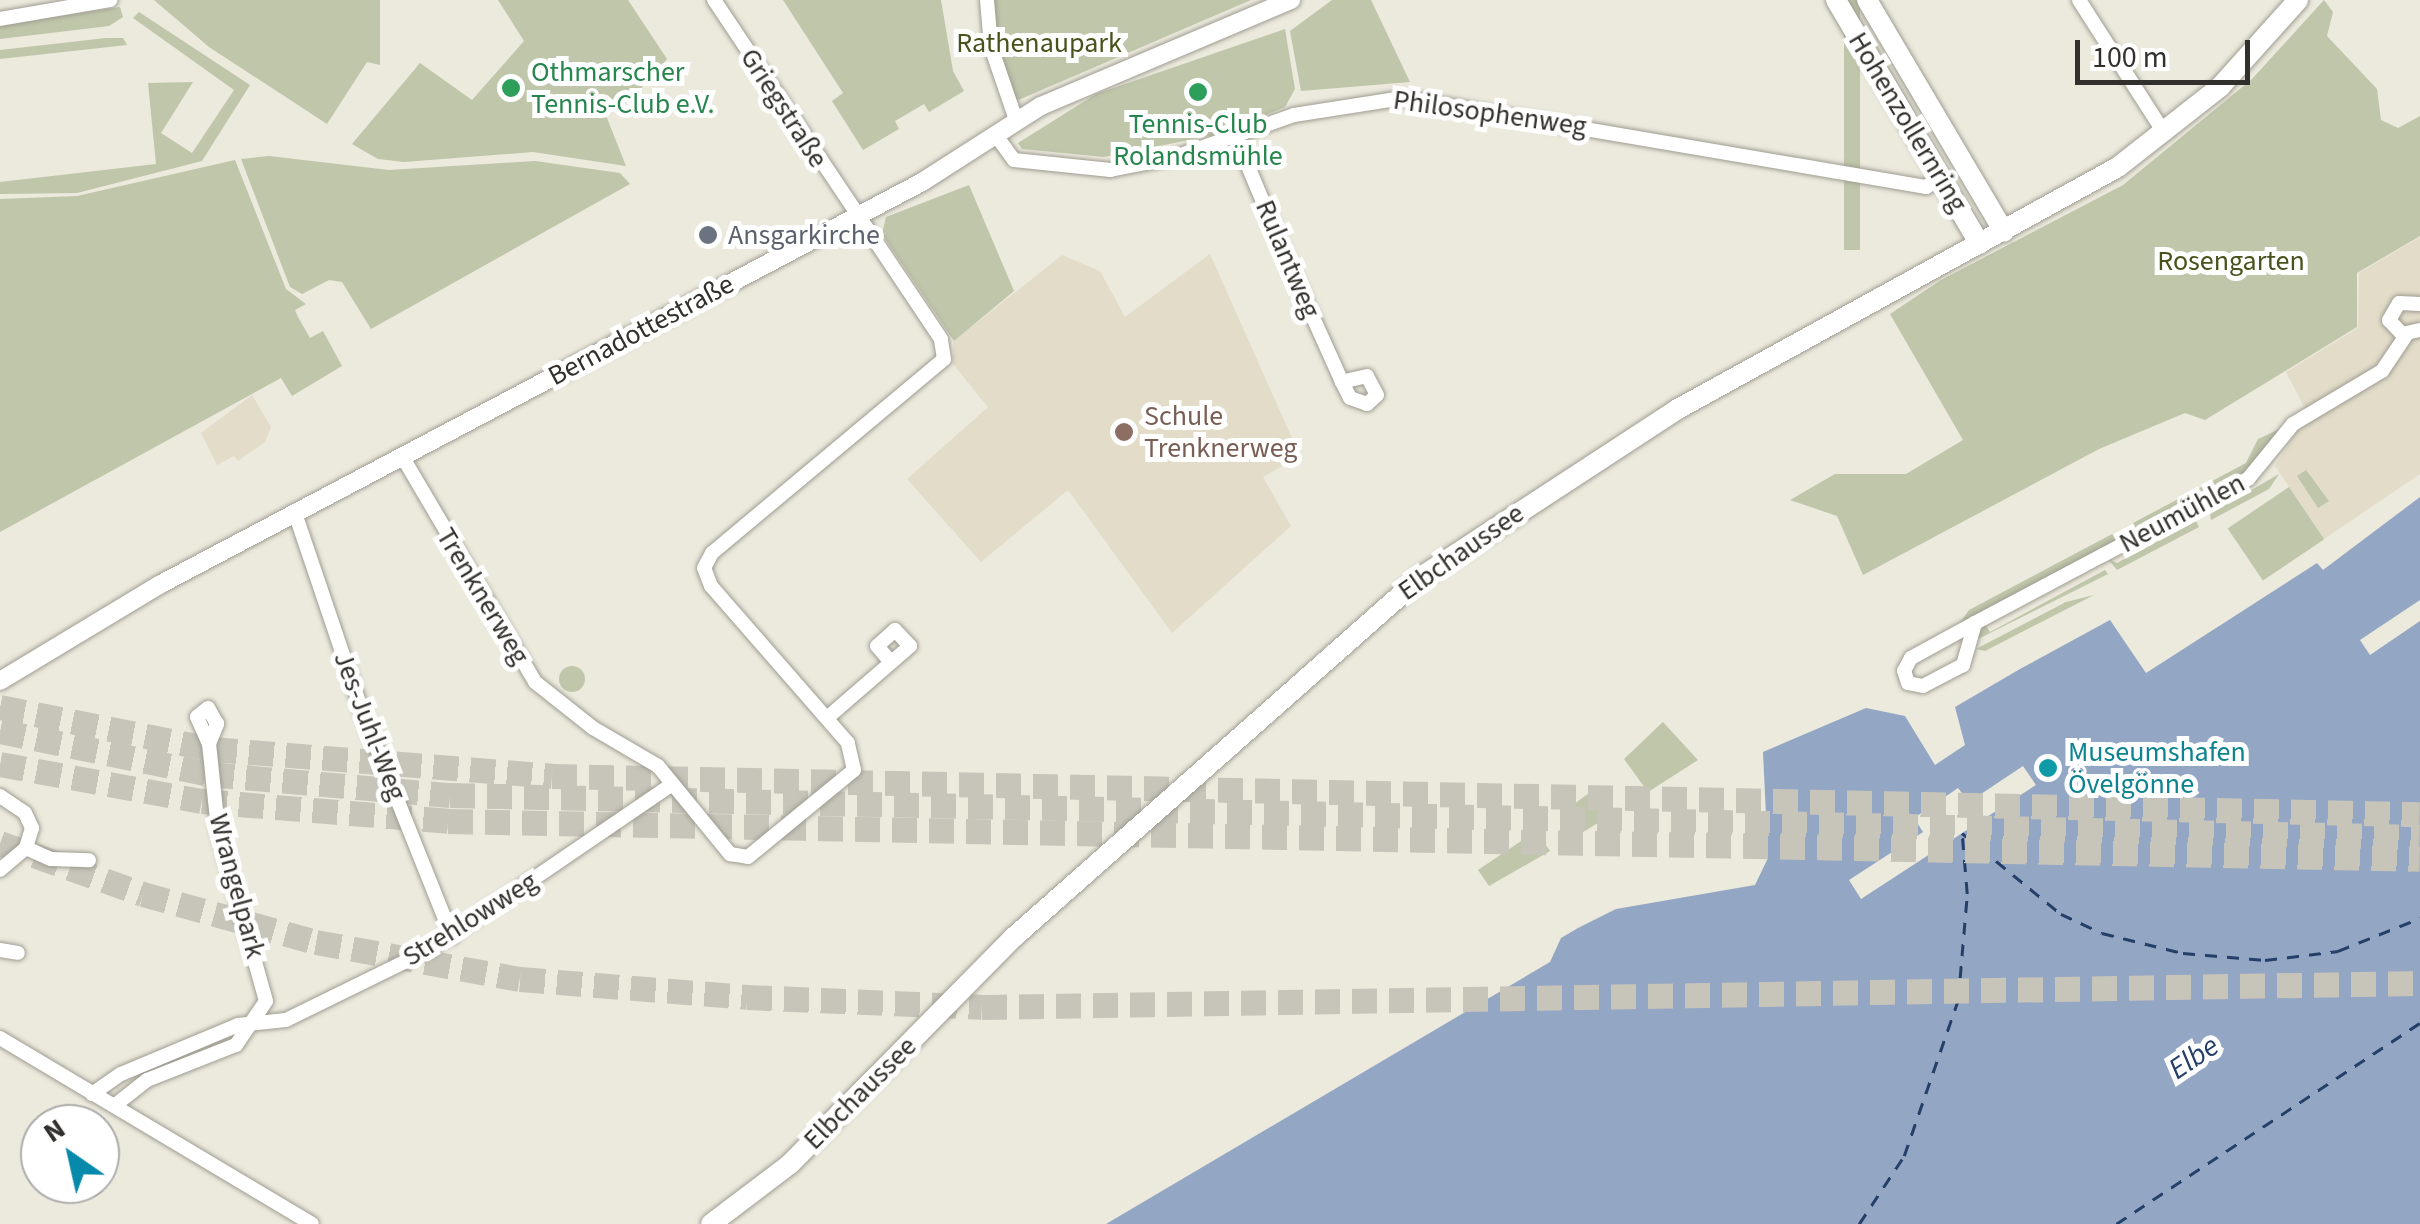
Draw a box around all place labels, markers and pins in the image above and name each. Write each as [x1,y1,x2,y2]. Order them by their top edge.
place label: Othmarscher Tennis-Club e.V. [531,55,714,121]
marker: Othmarscher Tennis-Club e.V. [500,77,522,99]
marker: Tennis-Club Rolandsmühle [1187,81,1209,103]
place label: Tennis-Club Rolandsmühle [1113,107,1283,173]
place label: Ansgarkirche [728,218,880,252]
marker: Ansgarkirche [697,224,719,246]
place label: Schule Trenknerweg [1144,399,1297,465]
marker: Schule Trenknerweg [1113,421,1135,443]
place label: Museumshafen Övelgönne [2068,735,2246,801]
marker: Museumshafen Övelgönne [2037,757,2059,779]

